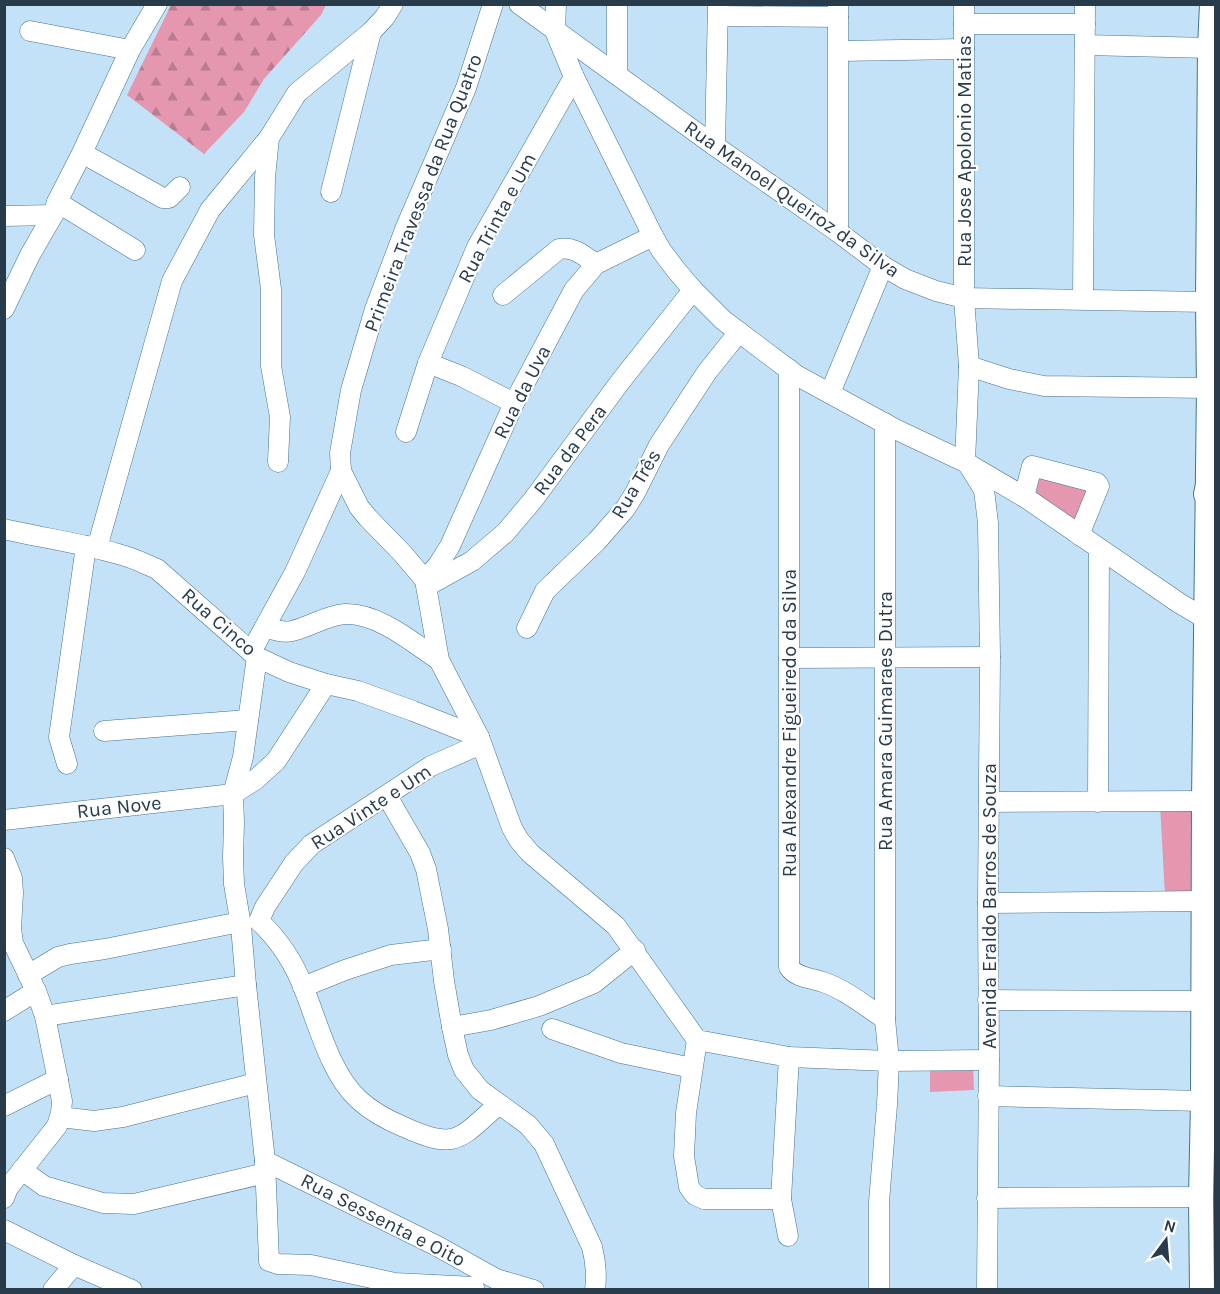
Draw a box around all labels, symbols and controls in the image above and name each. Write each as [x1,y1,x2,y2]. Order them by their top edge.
street label: Rua Jose Apolonio Matias [953,35,976,267]
street label: Primeira Travessa da Rua Quatro [359,51,487,335]
street label: Rua Manoel Queiroz da Silva [680,116,904,282]
street label: Rua Trinta e Um [453,149,541,287]
street label: Rua da Uva [489,341,555,443]
street label: Rua da Pera [529,400,611,500]
street label: Rua Três [606,445,666,523]
street label: Rua Alexandre Figueiredo da Silva [778,569,801,877]
street label: Rua Cinco [177,583,261,661]
street label: Rua Amara Guimaraes Dutra [874,591,897,851]
street label: Rua Vinte e Um [307,760,435,854]
street label: Avenida Eraldo Barros de Souza [978,763,1001,1049]
street label: Rua Nove [75,791,163,823]
street label: Rua Sessenta e Oito [297,1169,469,1271]
north arrow [1136,1210,1196,1270]
text: N [1162,1215,1178,1237]

